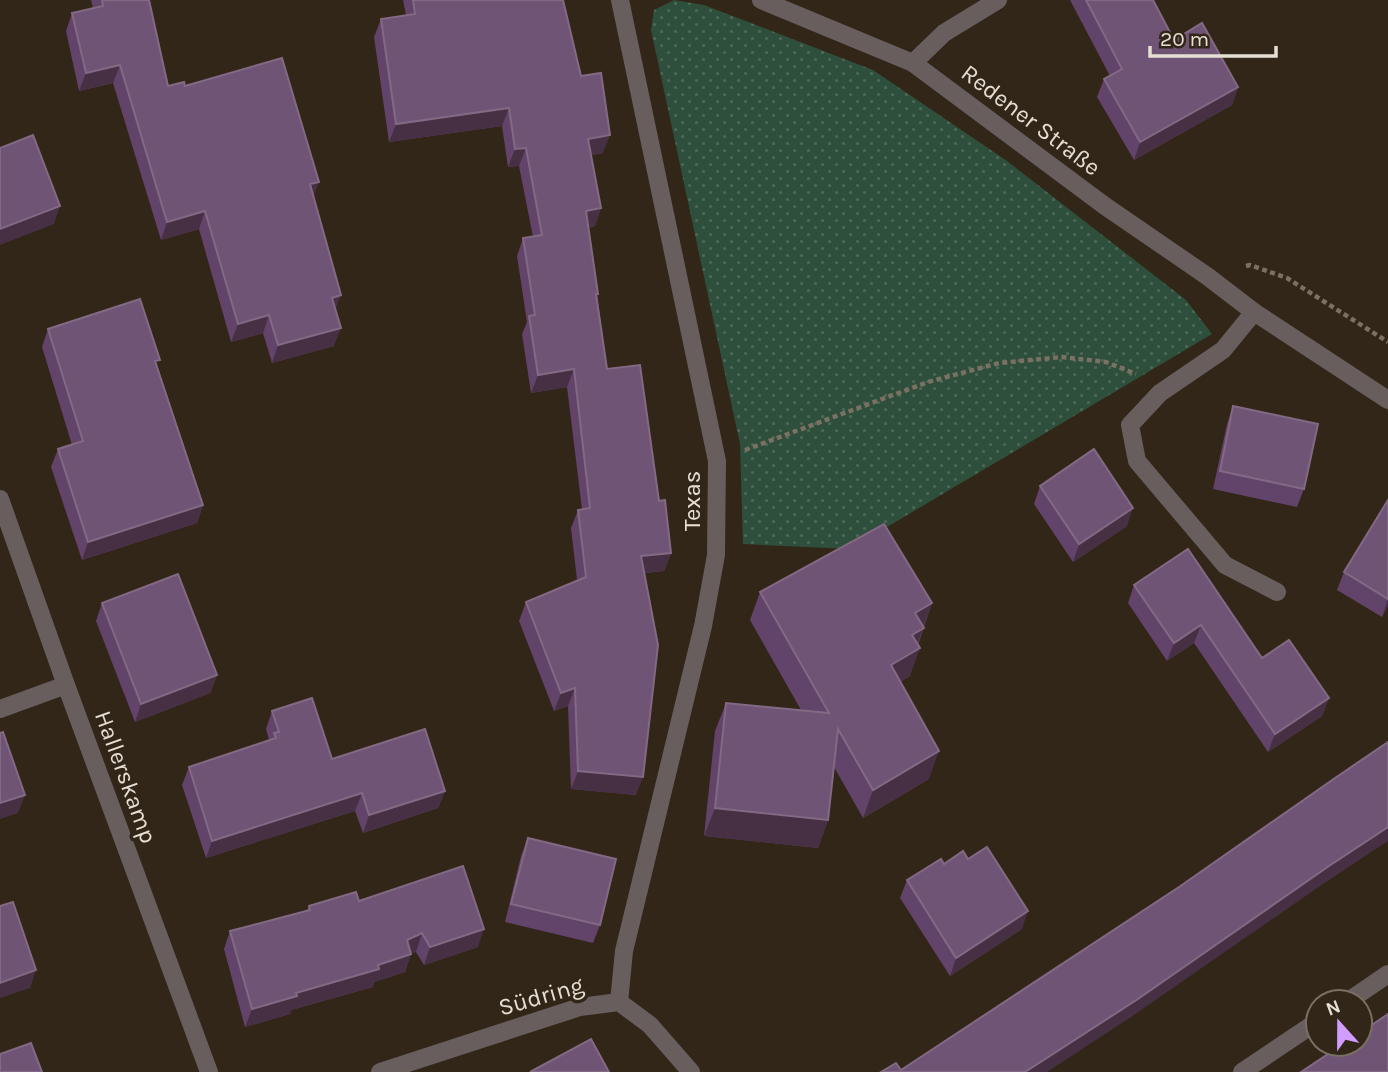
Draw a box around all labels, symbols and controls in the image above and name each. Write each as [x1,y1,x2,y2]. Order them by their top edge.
scale bar [1150,14,1276,58]
text: 20 m [1160,27,1209,51]
street label: Redener Straße [956,58,1106,182]
street label: Texas [678,471,706,531]
street label: Hallerskamp [89,707,163,847]
street label: Südring [495,970,587,1021]
north arrow [1304,988,1374,1058]
text: N [1323,995,1344,1021]

